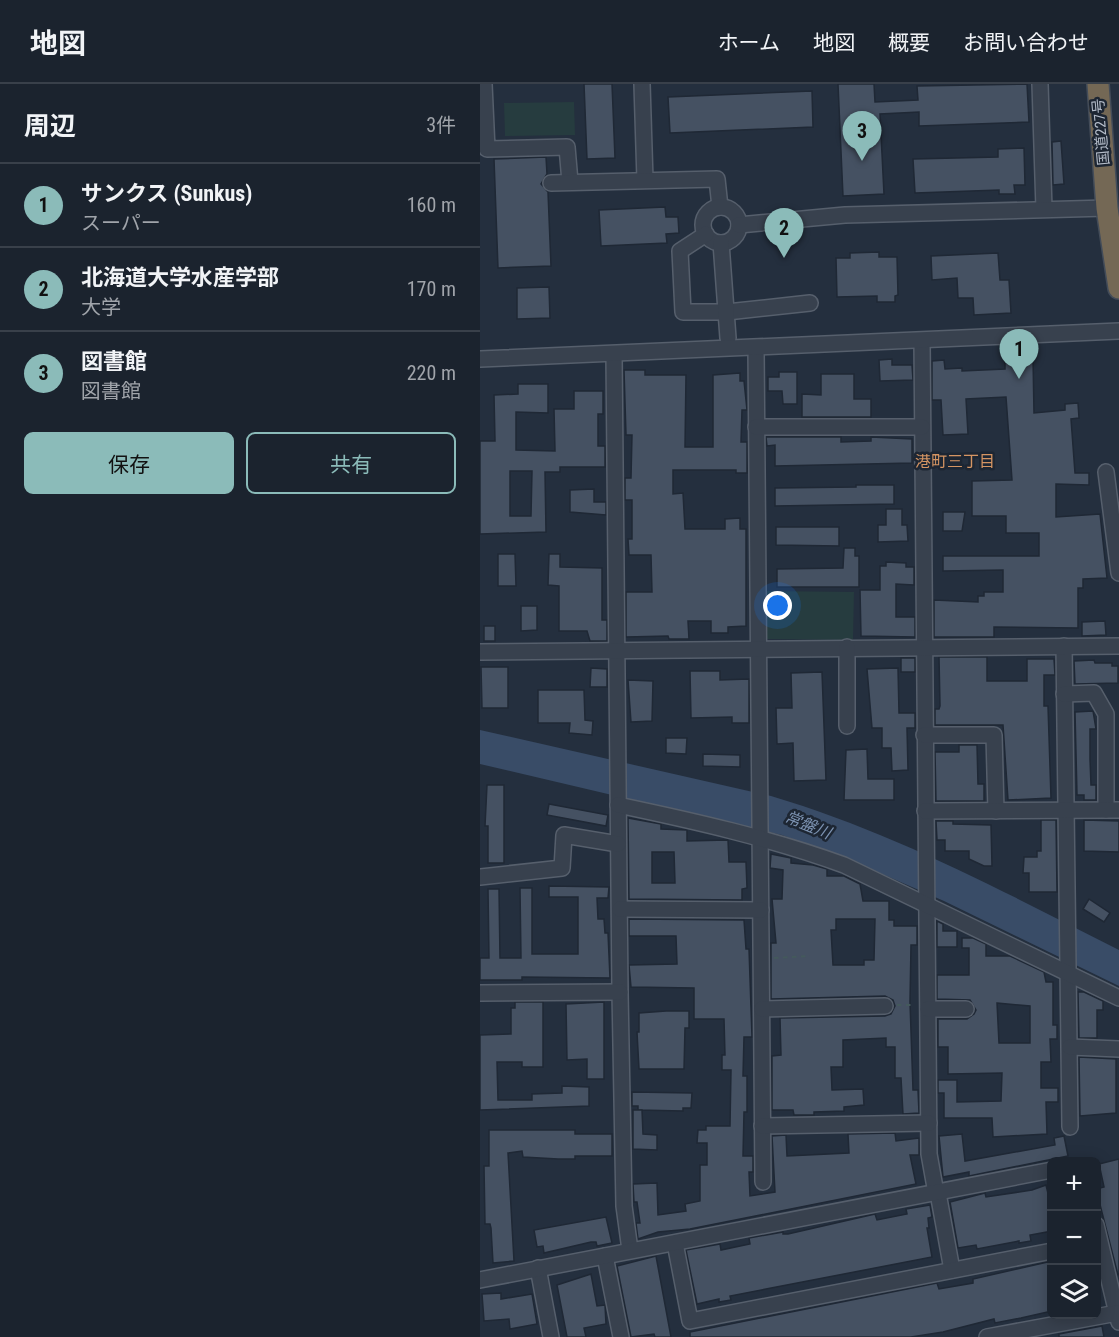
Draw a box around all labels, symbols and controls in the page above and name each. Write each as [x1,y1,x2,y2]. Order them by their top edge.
text: 地図 [30,27,86,60]
text: ホーム [718,31,780,55]
text: 地図 [813,31,855,55]
text: 概要 [888,31,930,55]
text: お問い合わせ [963,31,1089,55]
street label: 国道227号 [1089,98,1113,166]
text: 周辺 [24,111,76,141]
pin: 3 [842,112,881,161]
text: 3件 [426,113,456,137]
text: サンクス (Sunkus) [81,181,252,206]
text: 1 [38,193,49,217]
text: 160 m [407,193,456,217]
pin: 2 [764,208,804,258]
text: スーパー [81,211,161,235]
text: 北海道大学水産学部 [81,265,279,290]
text: 2 [38,277,49,301]
text: 170 m [407,277,456,301]
text: 大学 [81,295,121,319]
pin: 1 [1000,330,1038,379]
text: 図書館 [81,349,147,374]
text: 3 [38,361,49,385]
text: 220 m [407,361,456,385]
text: 図書館 [81,379,141,403]
button: 保存 [24,432,234,494]
button: 共有 [246,432,456,494]
district label: 港町三丁目 [915,452,995,471]
your location [763,591,792,620]
water label: 常盤川 [782,807,836,844]
map controls [1047,1157,1101,1319]
button: + [1047,1157,1101,1211]
button: − [1047,1211,1101,1265]
button: layers [1047,1265,1101,1319]

